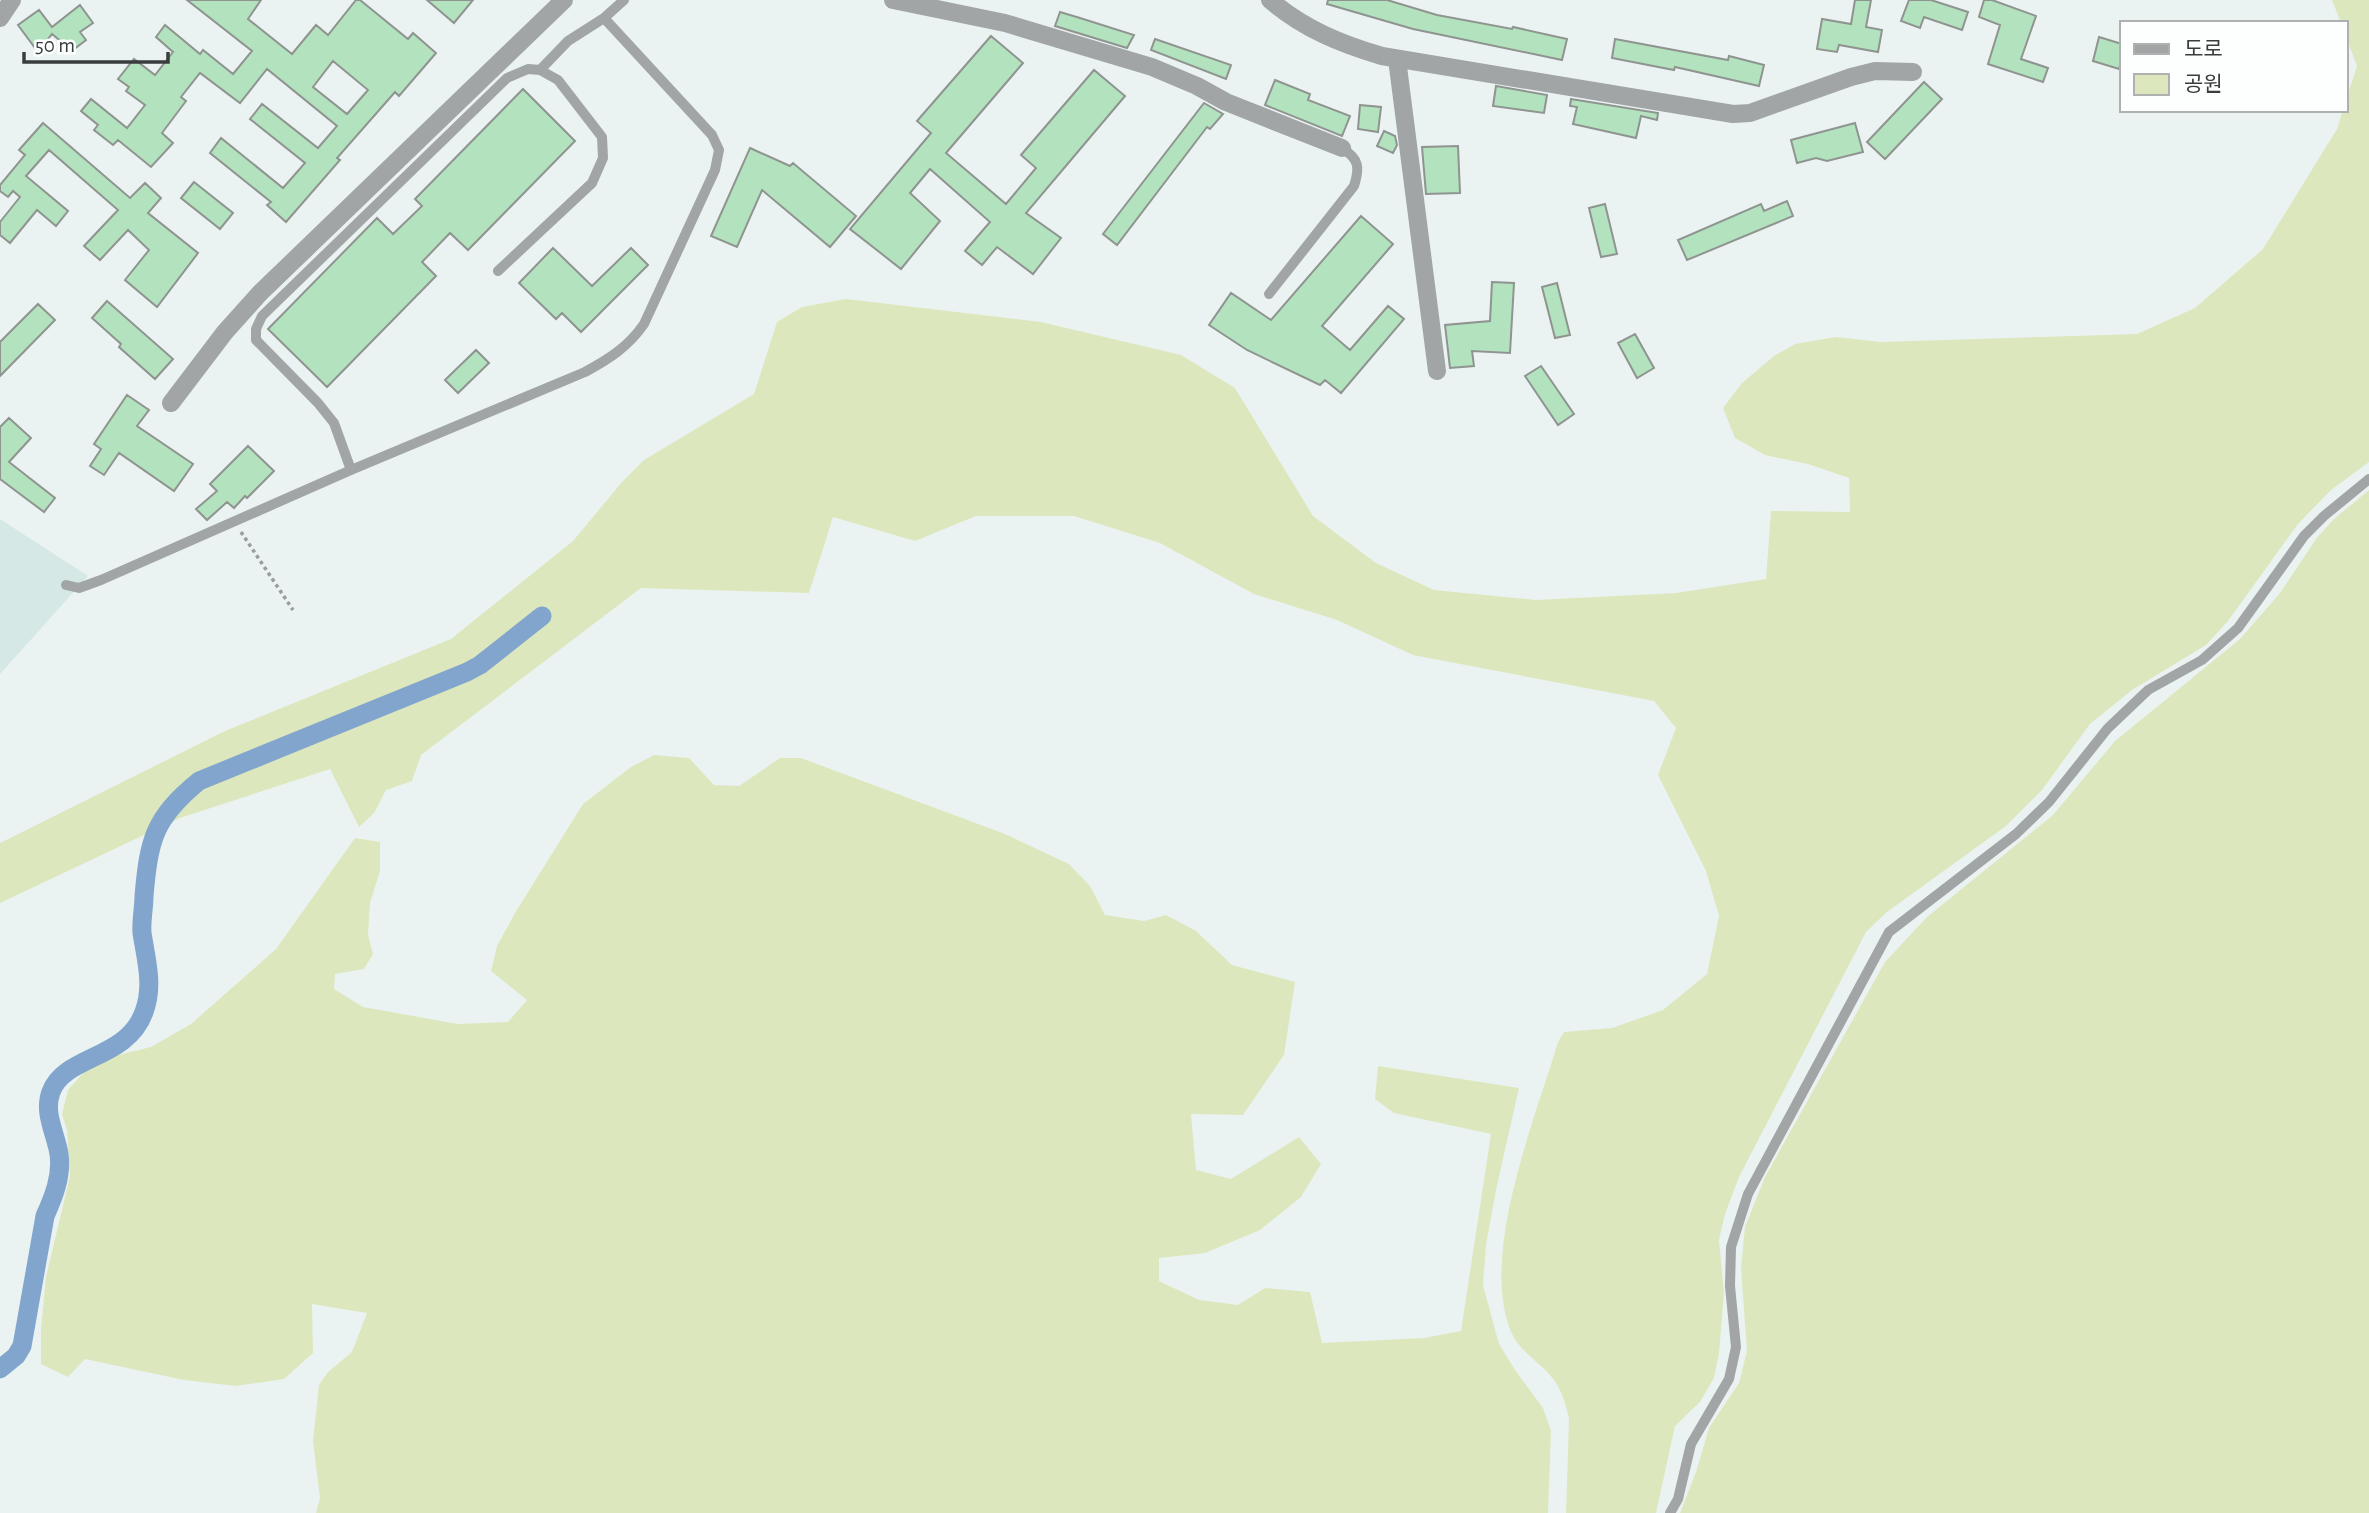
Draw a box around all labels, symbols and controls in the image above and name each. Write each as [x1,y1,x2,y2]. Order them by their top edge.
scale bar [24,21,168,65]
legend [2120,21,2348,112]
text: 50 m [35,35,75,56]
text: 도로 [2184,39,2223,60]
text: 공원 [2184,73,2223,95]

